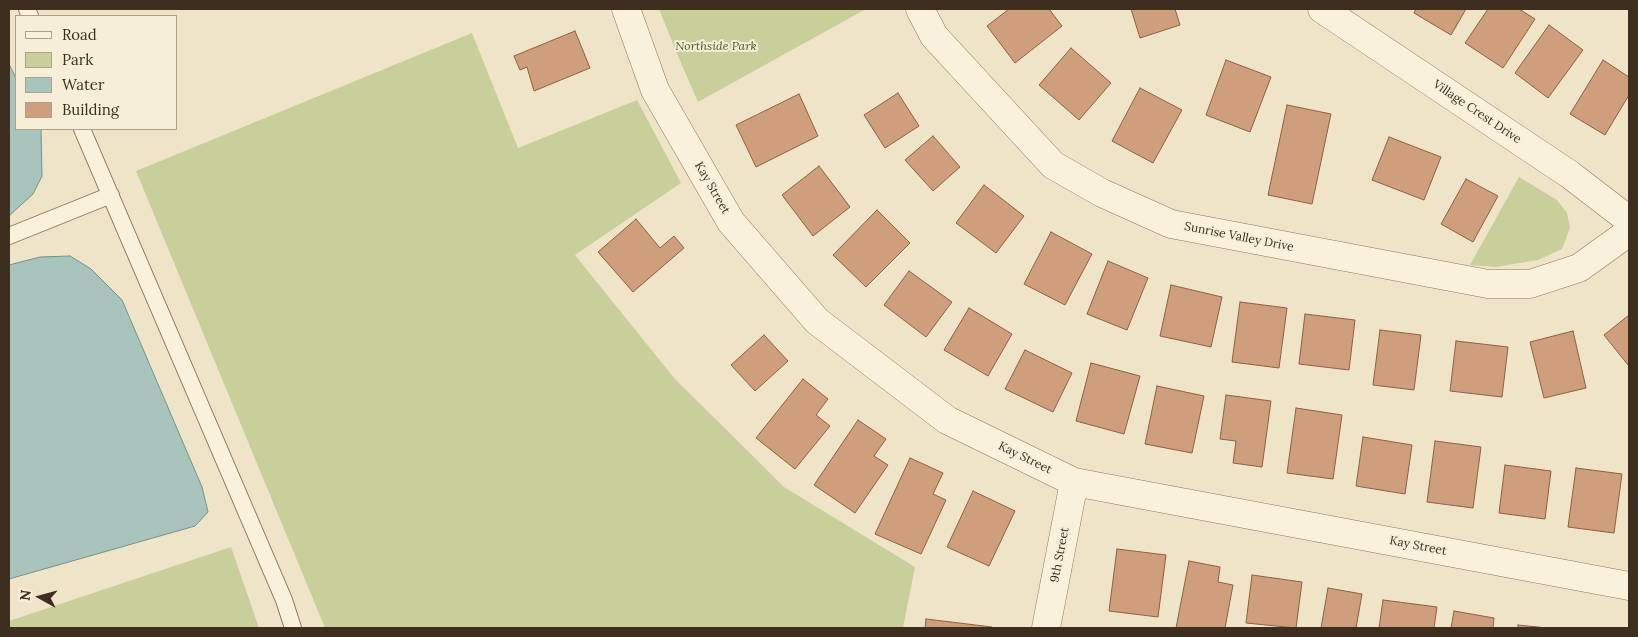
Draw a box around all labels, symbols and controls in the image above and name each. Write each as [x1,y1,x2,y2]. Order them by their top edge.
legend [15,15,178,130]
text: Road [62,25,97,44]
park label: Northside Park [675,40,757,54]
text: Park [62,50,93,69]
text: Water [62,75,104,94]
street label: Village Crest Drive [1430,77,1524,147]
text: Building [62,100,119,119]
street label: Kay Street [691,159,733,217]
street label: Sunrise Valley Drive [1183,219,1295,255]
street label: Kay Street [996,439,1054,477]
street label: 9th Street [1048,526,1072,584]
street label: Kay Street [1388,533,1448,559]
north arrow [15,572,65,622]
text: N [16,589,35,602]

